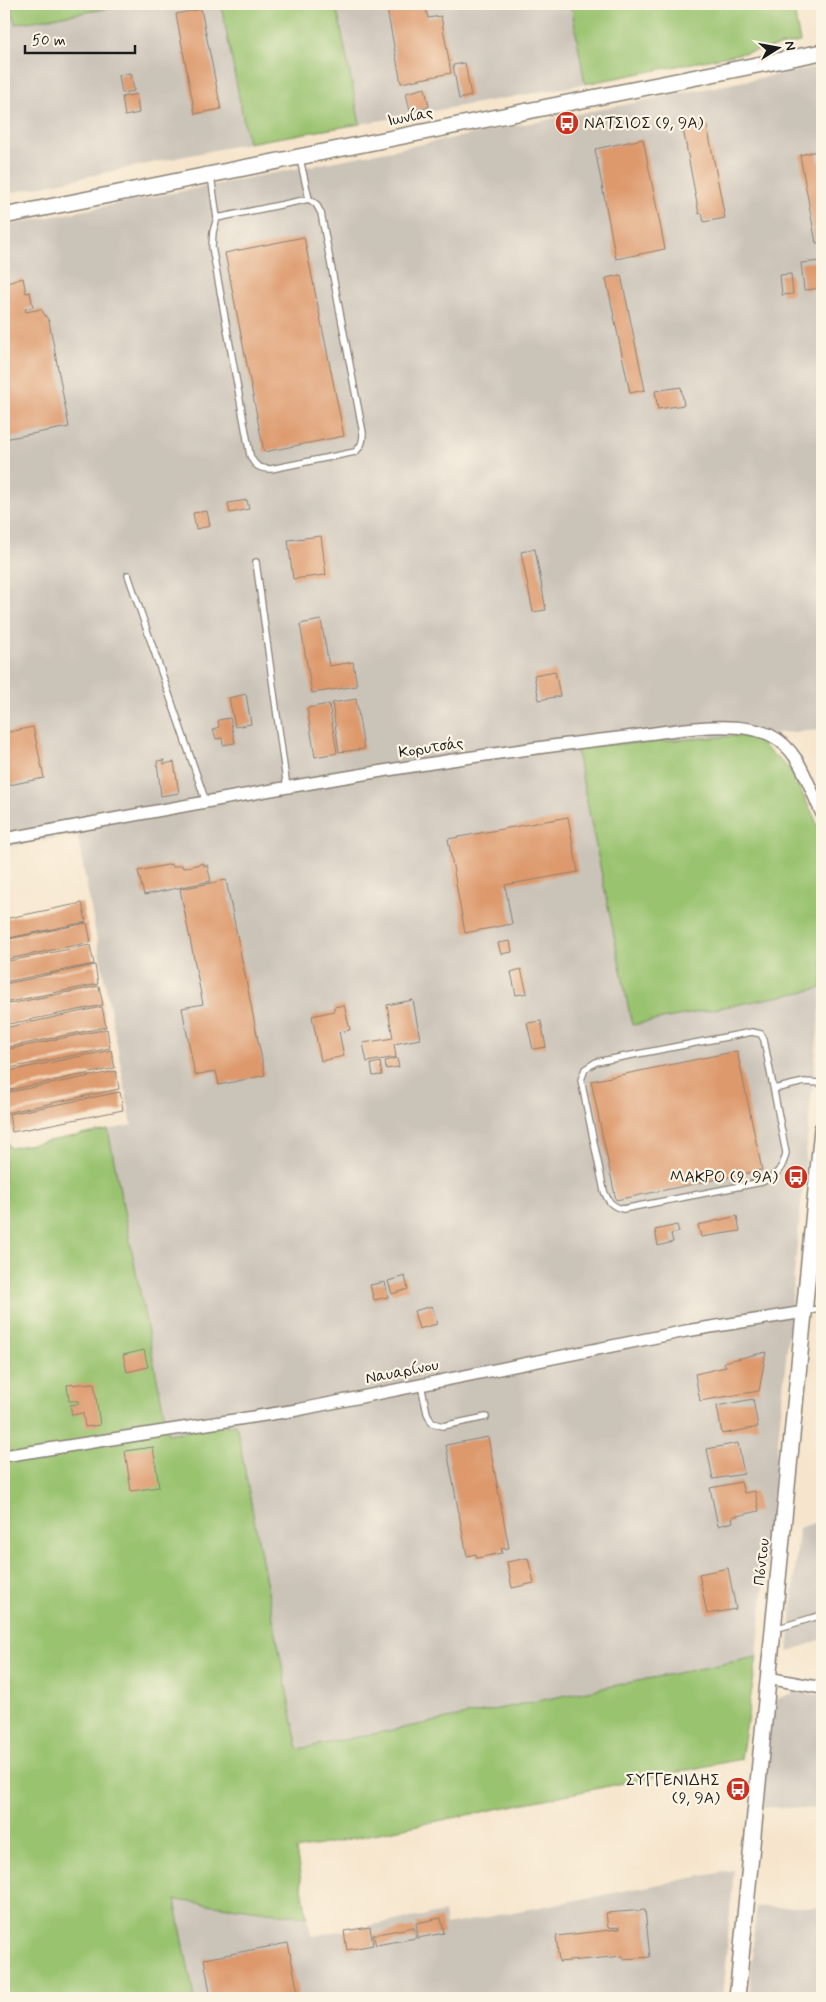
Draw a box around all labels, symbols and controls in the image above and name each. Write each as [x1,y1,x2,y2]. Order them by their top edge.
scale bar [25,22,135,54]
north arrow [754,22,804,72]
text: 50 m [32,31,66,51]
text: N [780,39,800,52]
street label: Ιωνίας [385,102,435,132]
bus stop icon: ΝΑΤΣΙΟΣ (9, 9Α) [554,110,580,136]
place label: ΝΑΤΣΙΟΣ (9, 9Α) [584,113,704,134]
street label: Κορυτσάς [397,733,465,763]
bus stop icon: ΜΑΚΡΟ (9, 9Α) [783,1164,809,1190]
place label: ΜΑΚΡΟ (9, 9Α) [670,1167,778,1188]
street label: Ναυαρίνου [364,1355,440,1389]
street label: Πόντου [749,1537,775,1587]
place label: ΣΥΓΓΕΝΙΔΗΣ (9, 9Α) [626,1770,720,1809]
bus stop icon: ΣΥΓΓΕΝΙΔΗΣ (9, 9Α) [725,1776,751,1802]

